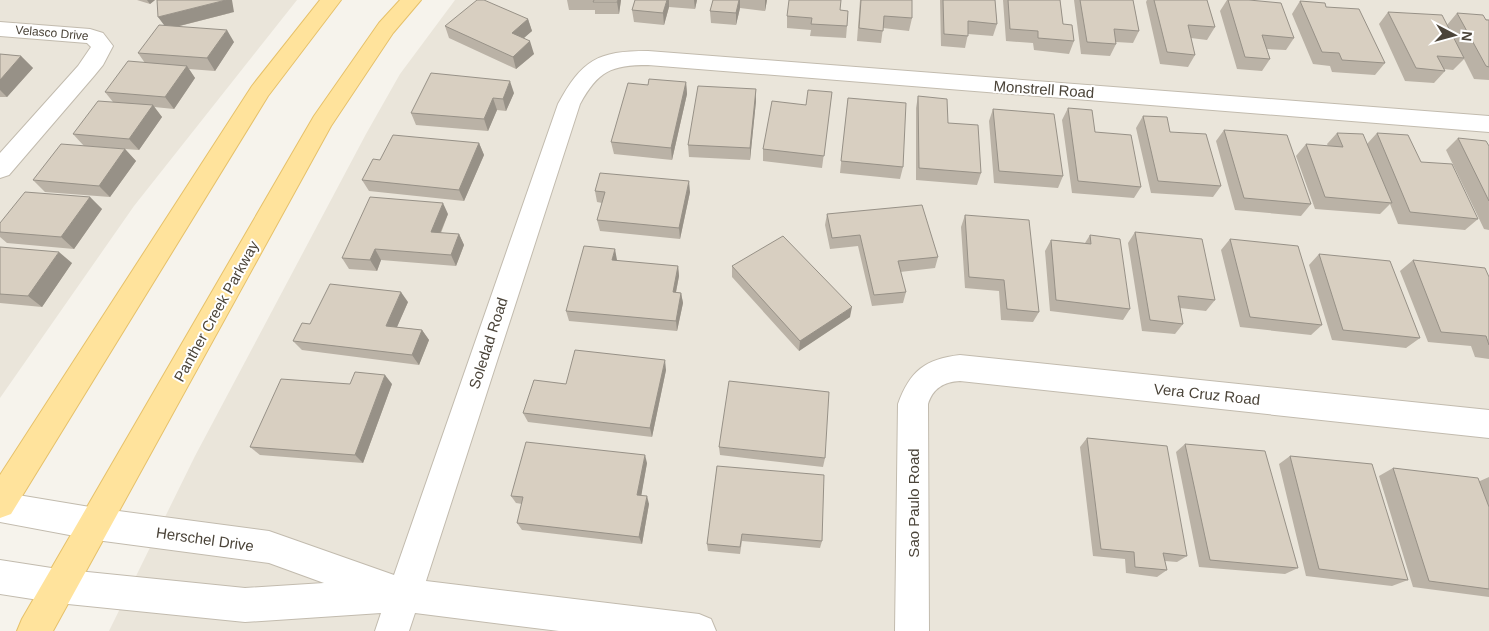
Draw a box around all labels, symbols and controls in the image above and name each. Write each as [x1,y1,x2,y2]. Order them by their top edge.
north arrow [1429,10,1479,60]
street label: Velasco Drive [15,23,89,43]
text: N [1458,30,1475,42]
street label: Monstrell Road [993,77,1095,101]
street label: Panther Creek Parkway [170,237,262,384]
street label: Soledad Road [465,295,511,391]
street label: Vera Cruz Road [1153,380,1261,408]
street label: Sao Paulo Road [905,448,922,558]
street label: Herschel Drive [155,524,255,554]

